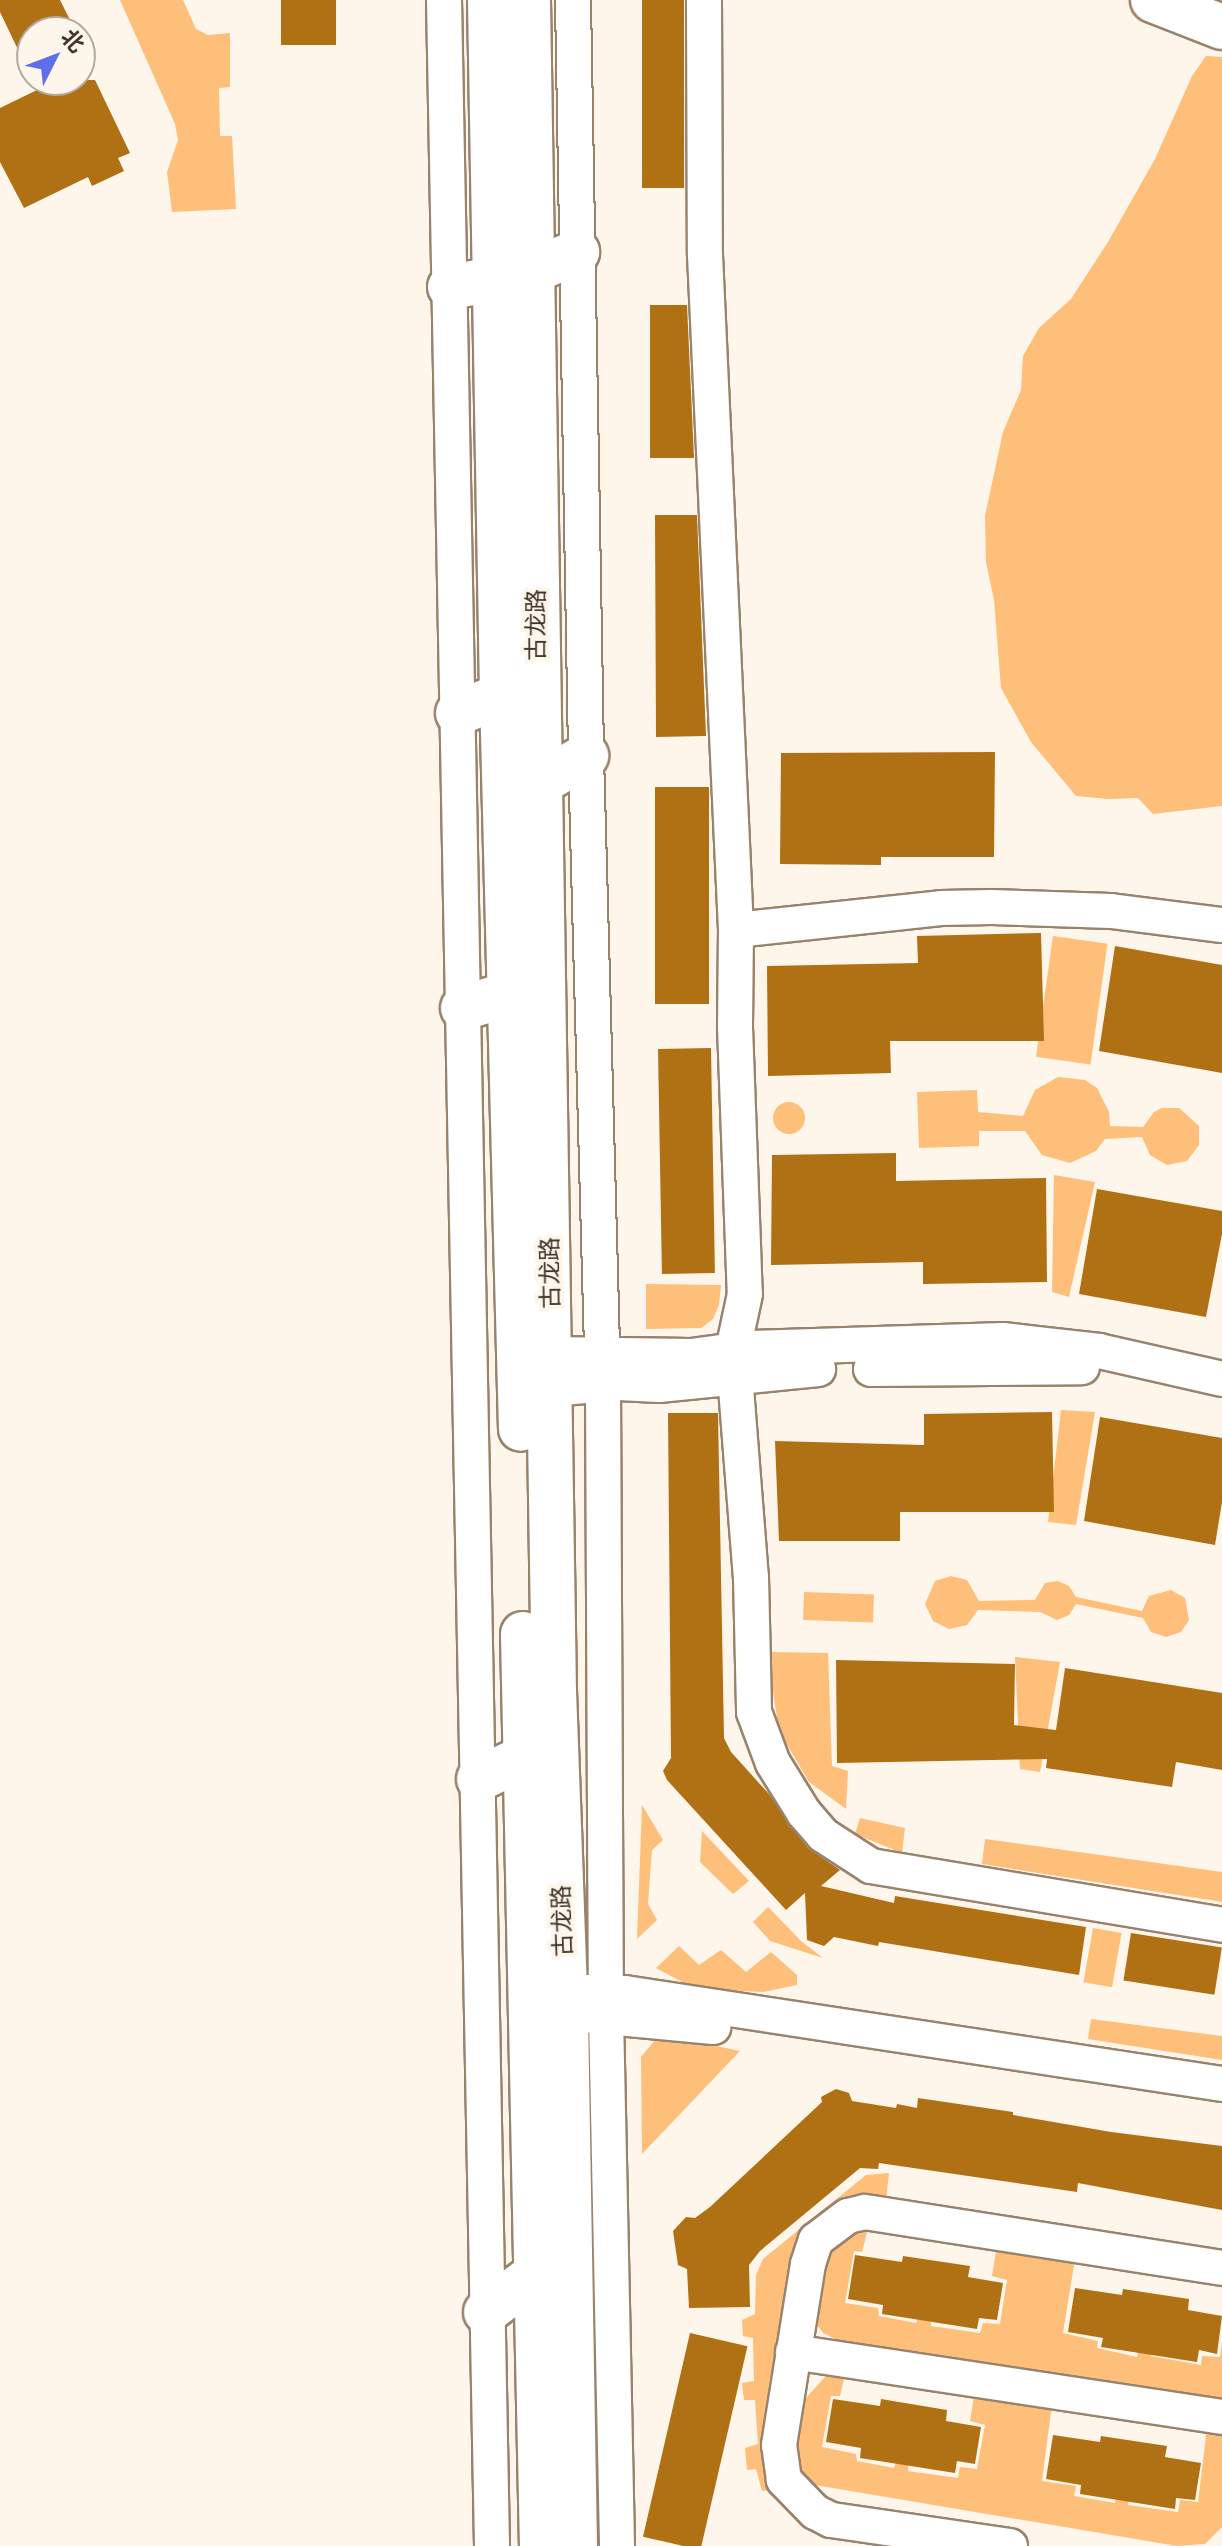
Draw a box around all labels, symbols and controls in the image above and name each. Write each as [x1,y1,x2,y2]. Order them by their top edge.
north arrow [16,16,96,96]
text: 北 [55,24,90,58]
street label: 古龙路 [522,589,550,661]
street label: 古龙路 [535,1237,565,1309]
street label: 古龙路 [546,1885,578,1957]

